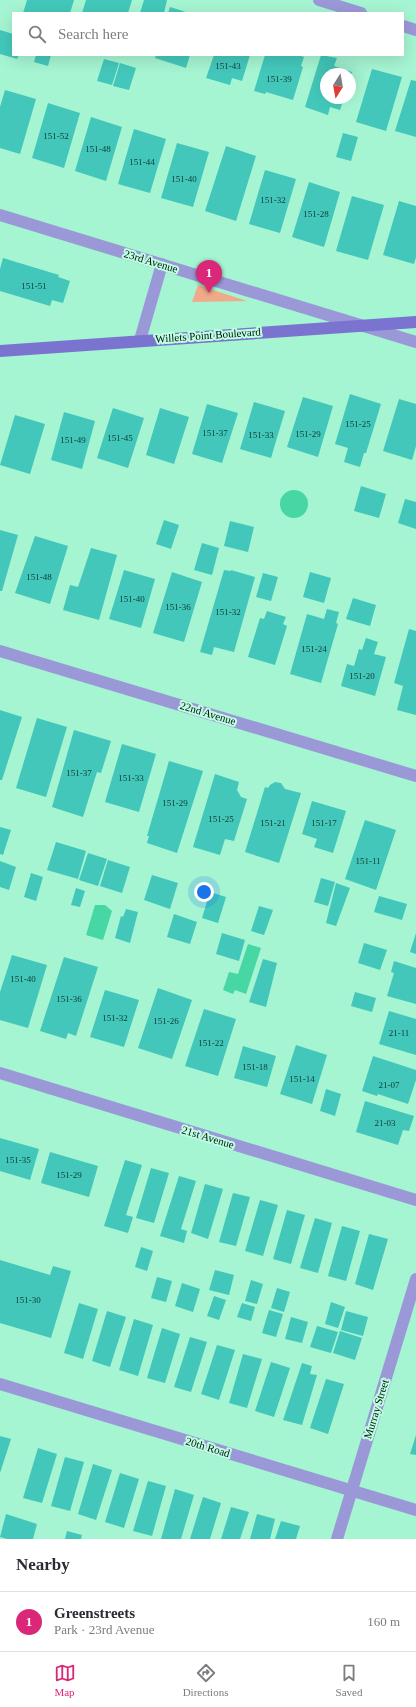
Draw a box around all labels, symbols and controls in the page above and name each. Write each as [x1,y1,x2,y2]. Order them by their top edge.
search box [12,12,404,56]
icon: search [26,23,48,45]
text: Search here [58,26,128,42]
house number: 151-43 [215,61,241,71]
north arrow [320,68,356,104]
house number: 151-39 [266,74,292,84]
house number: 151-52 [43,131,69,141]
house number: 151-48 [85,144,111,154]
house number: 151-44 [129,157,155,167]
house number: 151-40 [171,174,197,184]
house number: 151-32 [260,195,286,205]
house number: 151-28 [303,209,329,219]
street label: 23rd Avenue [123,247,179,275]
pin: 1 [196,260,222,293]
house number: 151-51 [21,281,47,291]
street label: Willets Point Boulevard [155,325,262,345]
house number: 151-25 [345,419,371,429]
house number: 151-37 [202,428,228,438]
house number: 151-29 [295,429,321,439]
house number: 151-33 [248,430,274,440]
house number: 151-45 [107,433,133,443]
house number: 151-49 [60,435,86,445]
house number: 151-48 [26,572,52,582]
house number: 151-40 [119,594,145,604]
house number: 151-36 [165,602,191,612]
house number: 151-32 [215,607,241,617]
house number: 151-24 [301,644,327,654]
house number: 151-20 [349,671,375,681]
street label: 22nd Avenue [179,699,237,727]
house number: 151-37 [66,768,92,778]
house number: 151-33 [118,773,144,783]
house number: 151-29 [162,798,188,808]
house number: 151-25 [208,814,234,824]
house number: 151-21 [260,818,286,828]
house number: 151-17 [311,818,337,828]
house number: 151-11 [355,856,381,866]
your location [194,882,214,902]
house number: 151-40 [10,974,36,984]
house number: 151-36 [56,994,82,1004]
house number: 151-32 [102,1013,128,1023]
house number: 151-26 [153,1016,179,1026]
house number: 21-11 [389,1028,409,1038]
house number: 151-22 [198,1038,224,1048]
house number: 151-18 [242,1062,268,1072]
house number: 151-14 [289,1074,315,1084]
house number: 21-07 [379,1080,400,1090]
house number: 21-03 [375,1118,396,1128]
street label: 21st Avenue [180,1123,236,1151]
house number: 151-35 [5,1155,31,1165]
house number: 151-29 [56,1170,82,1180]
house number: 151-30 [15,1295,41,1305]
street label: Murray Street [361,1378,391,1440]
street label: 20th Road [184,1435,232,1460]
text: Nearby [16,1555,70,1574]
text: Greenstreets [54,1605,135,1621]
text: 1 [26,1614,32,1629]
text: 160 m [367,1614,400,1629]
text: Park · 23rd Avenue [54,1622,154,1637]
tab: Map [54,1662,76,1698]
tab: Directions [183,1662,228,1698]
tab: Saved [336,1662,362,1698]

